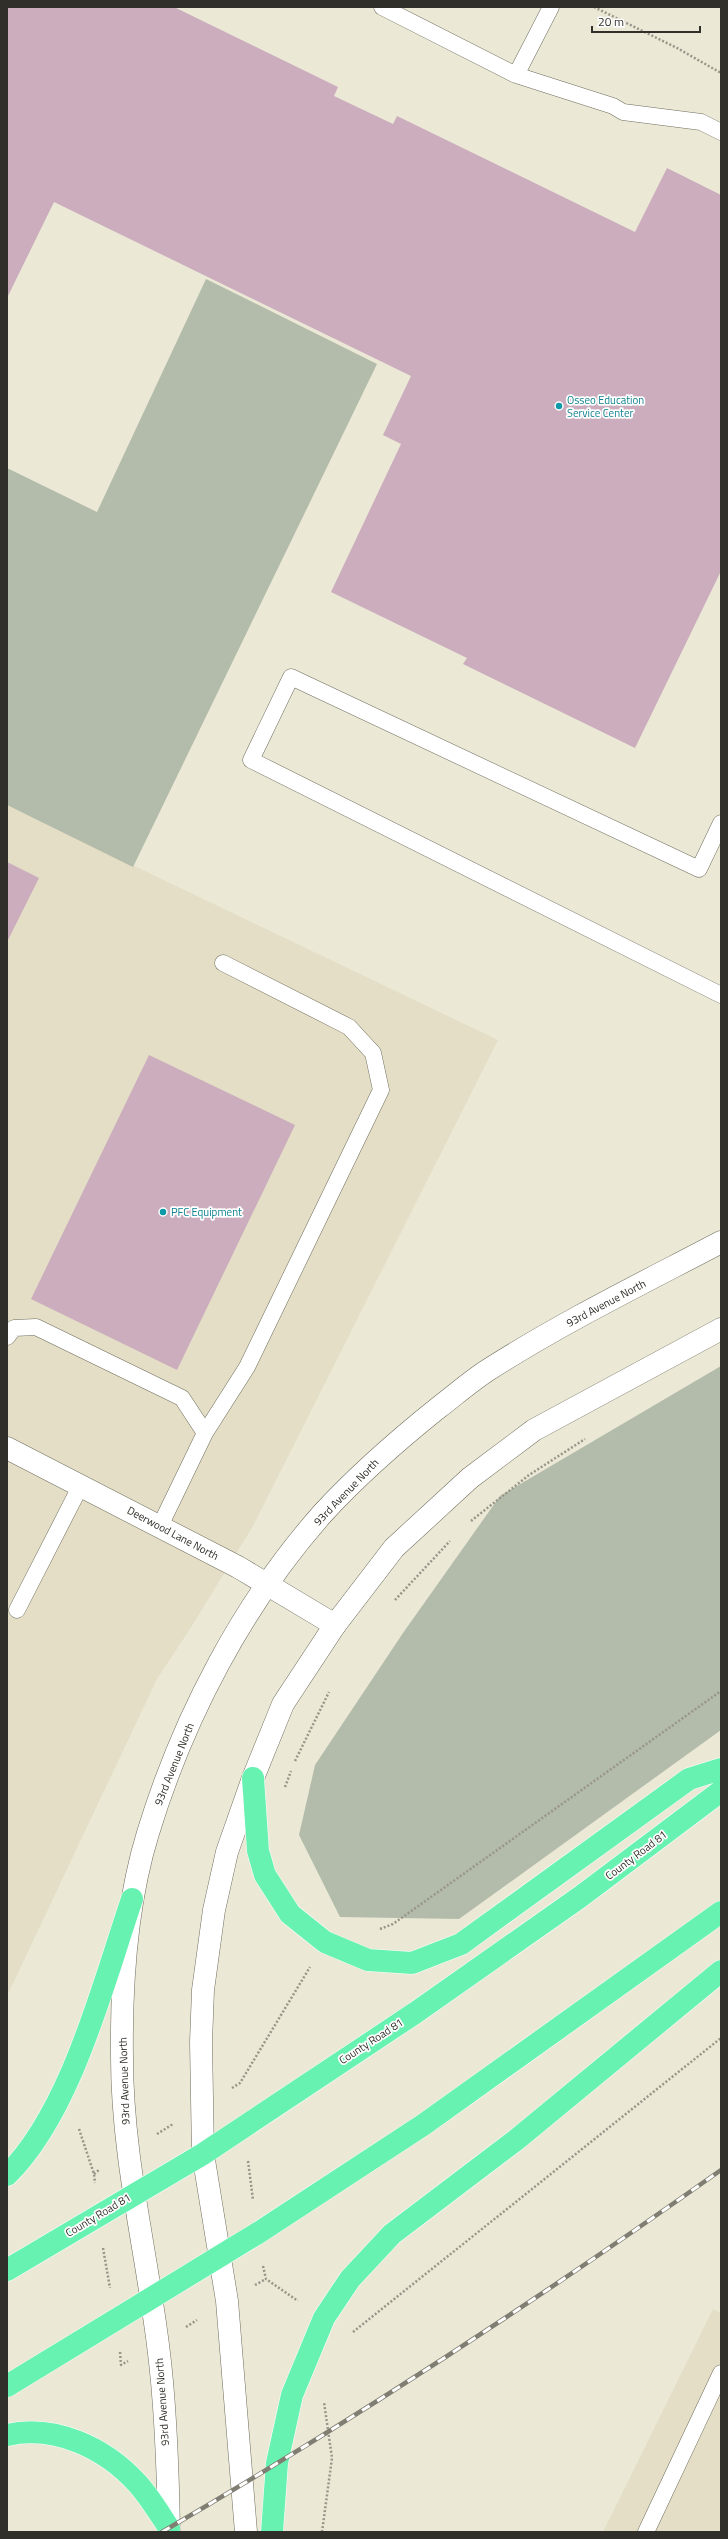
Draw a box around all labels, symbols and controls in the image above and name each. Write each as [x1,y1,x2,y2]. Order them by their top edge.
scale bar [592,8,700,34]
text: 20 m [598,12,624,31]
place label: Osseo Education Service Center [567,392,644,421]
marker: Osseo Education Service Center [554,401,564,411]
place label: PFC Equipment [171,1204,242,1220]
marker: PFC Equipment [158,1207,168,1217]
street label: 93rd Avenue North [563,1275,649,1331]
street label: 93rd Avenue North [310,1455,382,1529]
street label: Deerwood Lane North [124,1502,222,1564]
street label: 93rd Avenue North [150,1720,198,1808]
street label: County Road 81 [602,1826,670,1884]
street label: County Road 81 [336,2014,406,2068]
street label: 93rd Avenue North [114,2037,134,2125]
street label: County Road 81 [62,2189,134,2241]
street label: 93rd Avenue North [151,2358,173,2446]

